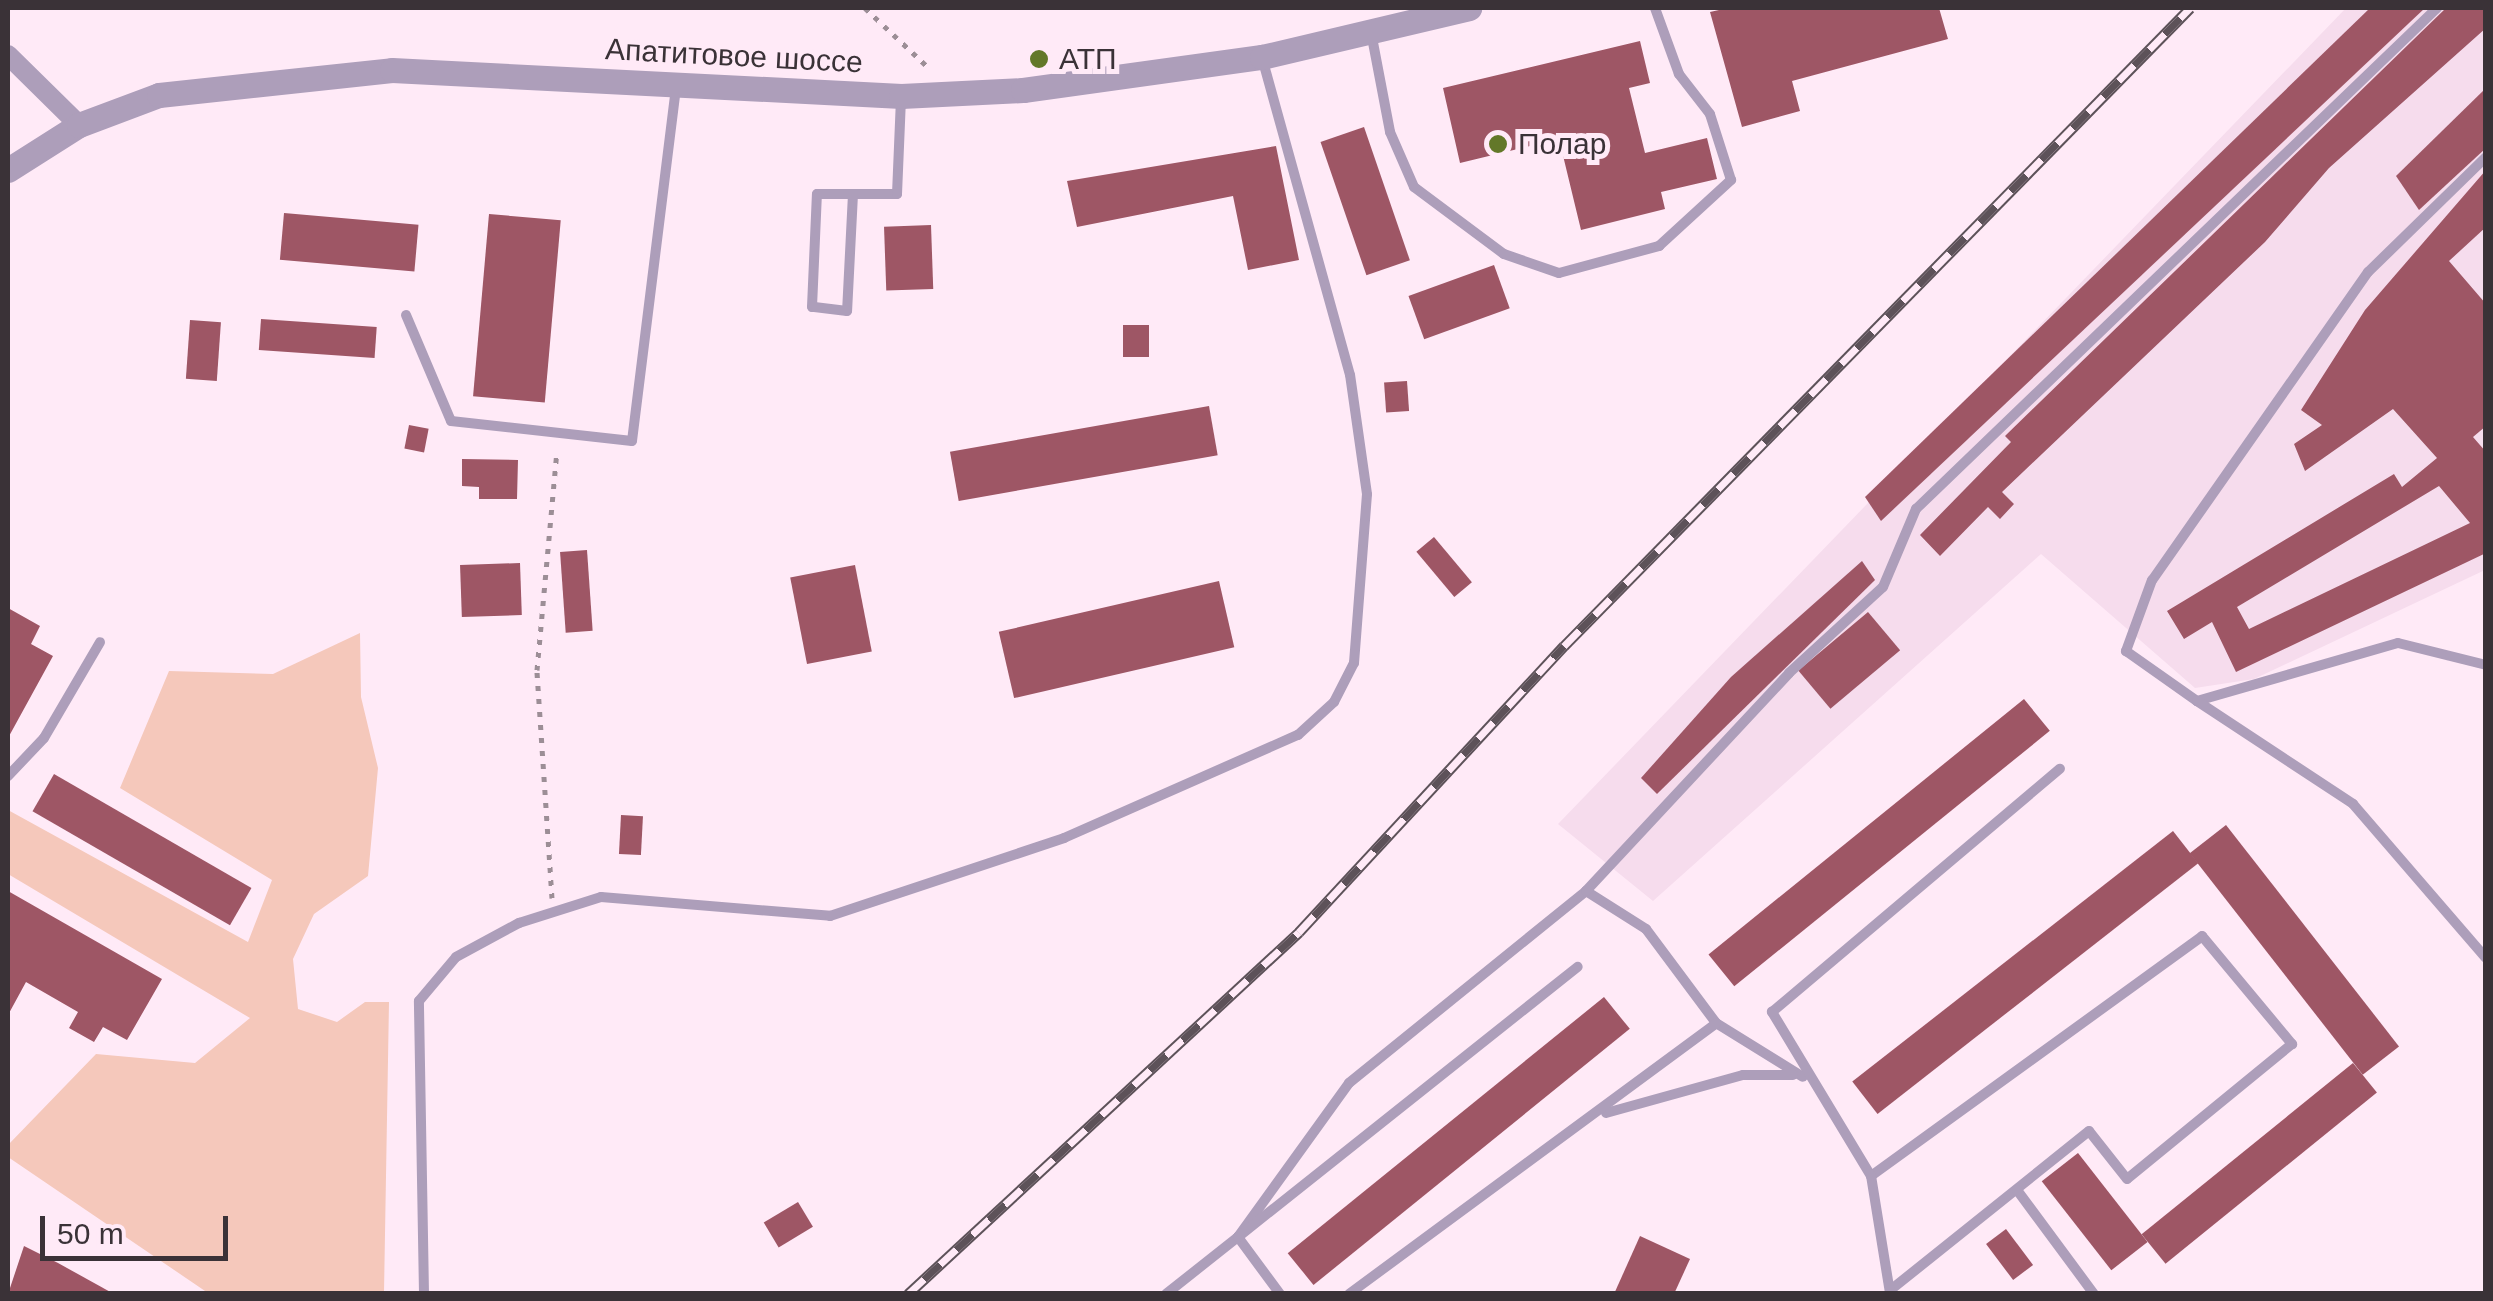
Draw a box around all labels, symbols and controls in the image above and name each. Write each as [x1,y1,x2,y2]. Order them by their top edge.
street label: Апатитовое шоссе [604,31,864,81]
place label: АТП [1059,41,1117,77]
marker: АТП [1028,48,1050,70]
place label: Полар [1518,126,1606,162]
marker: Полар [1487,133,1509,155]
scale bar [45,1196,232,1258]
text: 50 m [57,1217,124,1250]

